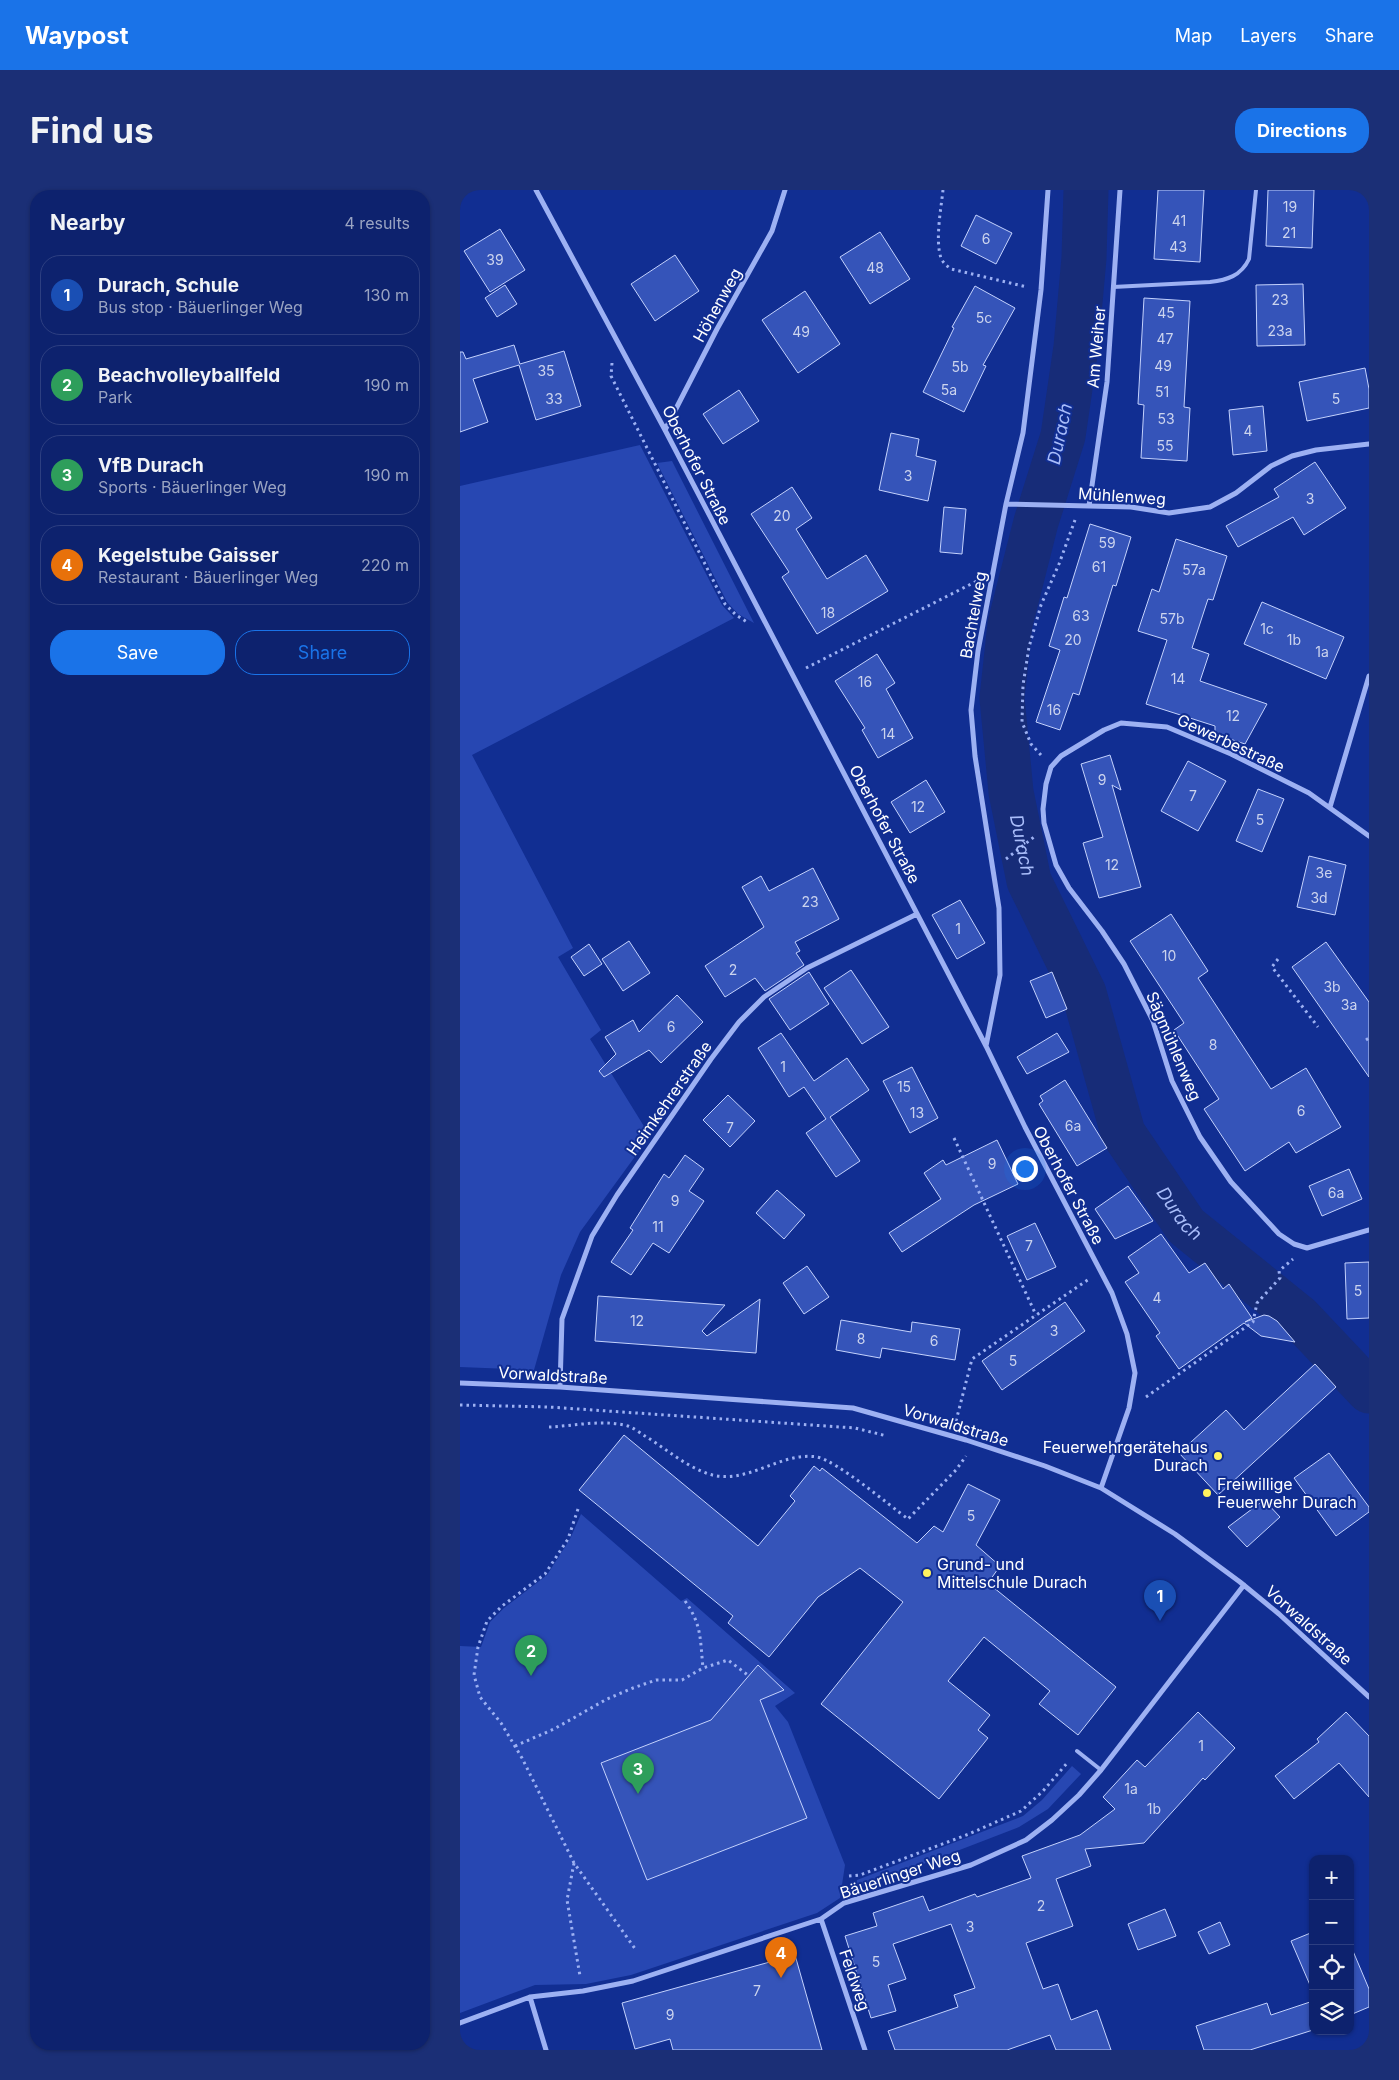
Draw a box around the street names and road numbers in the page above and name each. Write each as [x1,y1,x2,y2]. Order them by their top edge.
street label: Höhenweg [688,264,746,346]
street label: Am Weiher [1082,305,1110,389]
street label: Oberhofer Straße [658,402,736,528]
street label: Mühlenweg [1077,483,1167,509]
street label: Bachtelweg [955,570,991,660]
street label: Gewerbestraße [1174,709,1288,777]
street label: Oberhofer Straße [845,761,925,887]
street label: Sägmühlenweg [1142,988,1206,1104]
street label: Heimkehrerstraße [622,1037,716,1159]
street label: Oberhofer Straße [1029,1122,1109,1248]
street label: Vorwaldstraße [498,1362,608,1388]
street label: Vorwaldstraße [901,1399,1011,1451]
street label: Vorwaldstraße [1262,1581,1356,1669]
street label: Bäuerlinger Weg [837,1845,963,1903]
street label: Feldweg [835,1947,875,2013]

